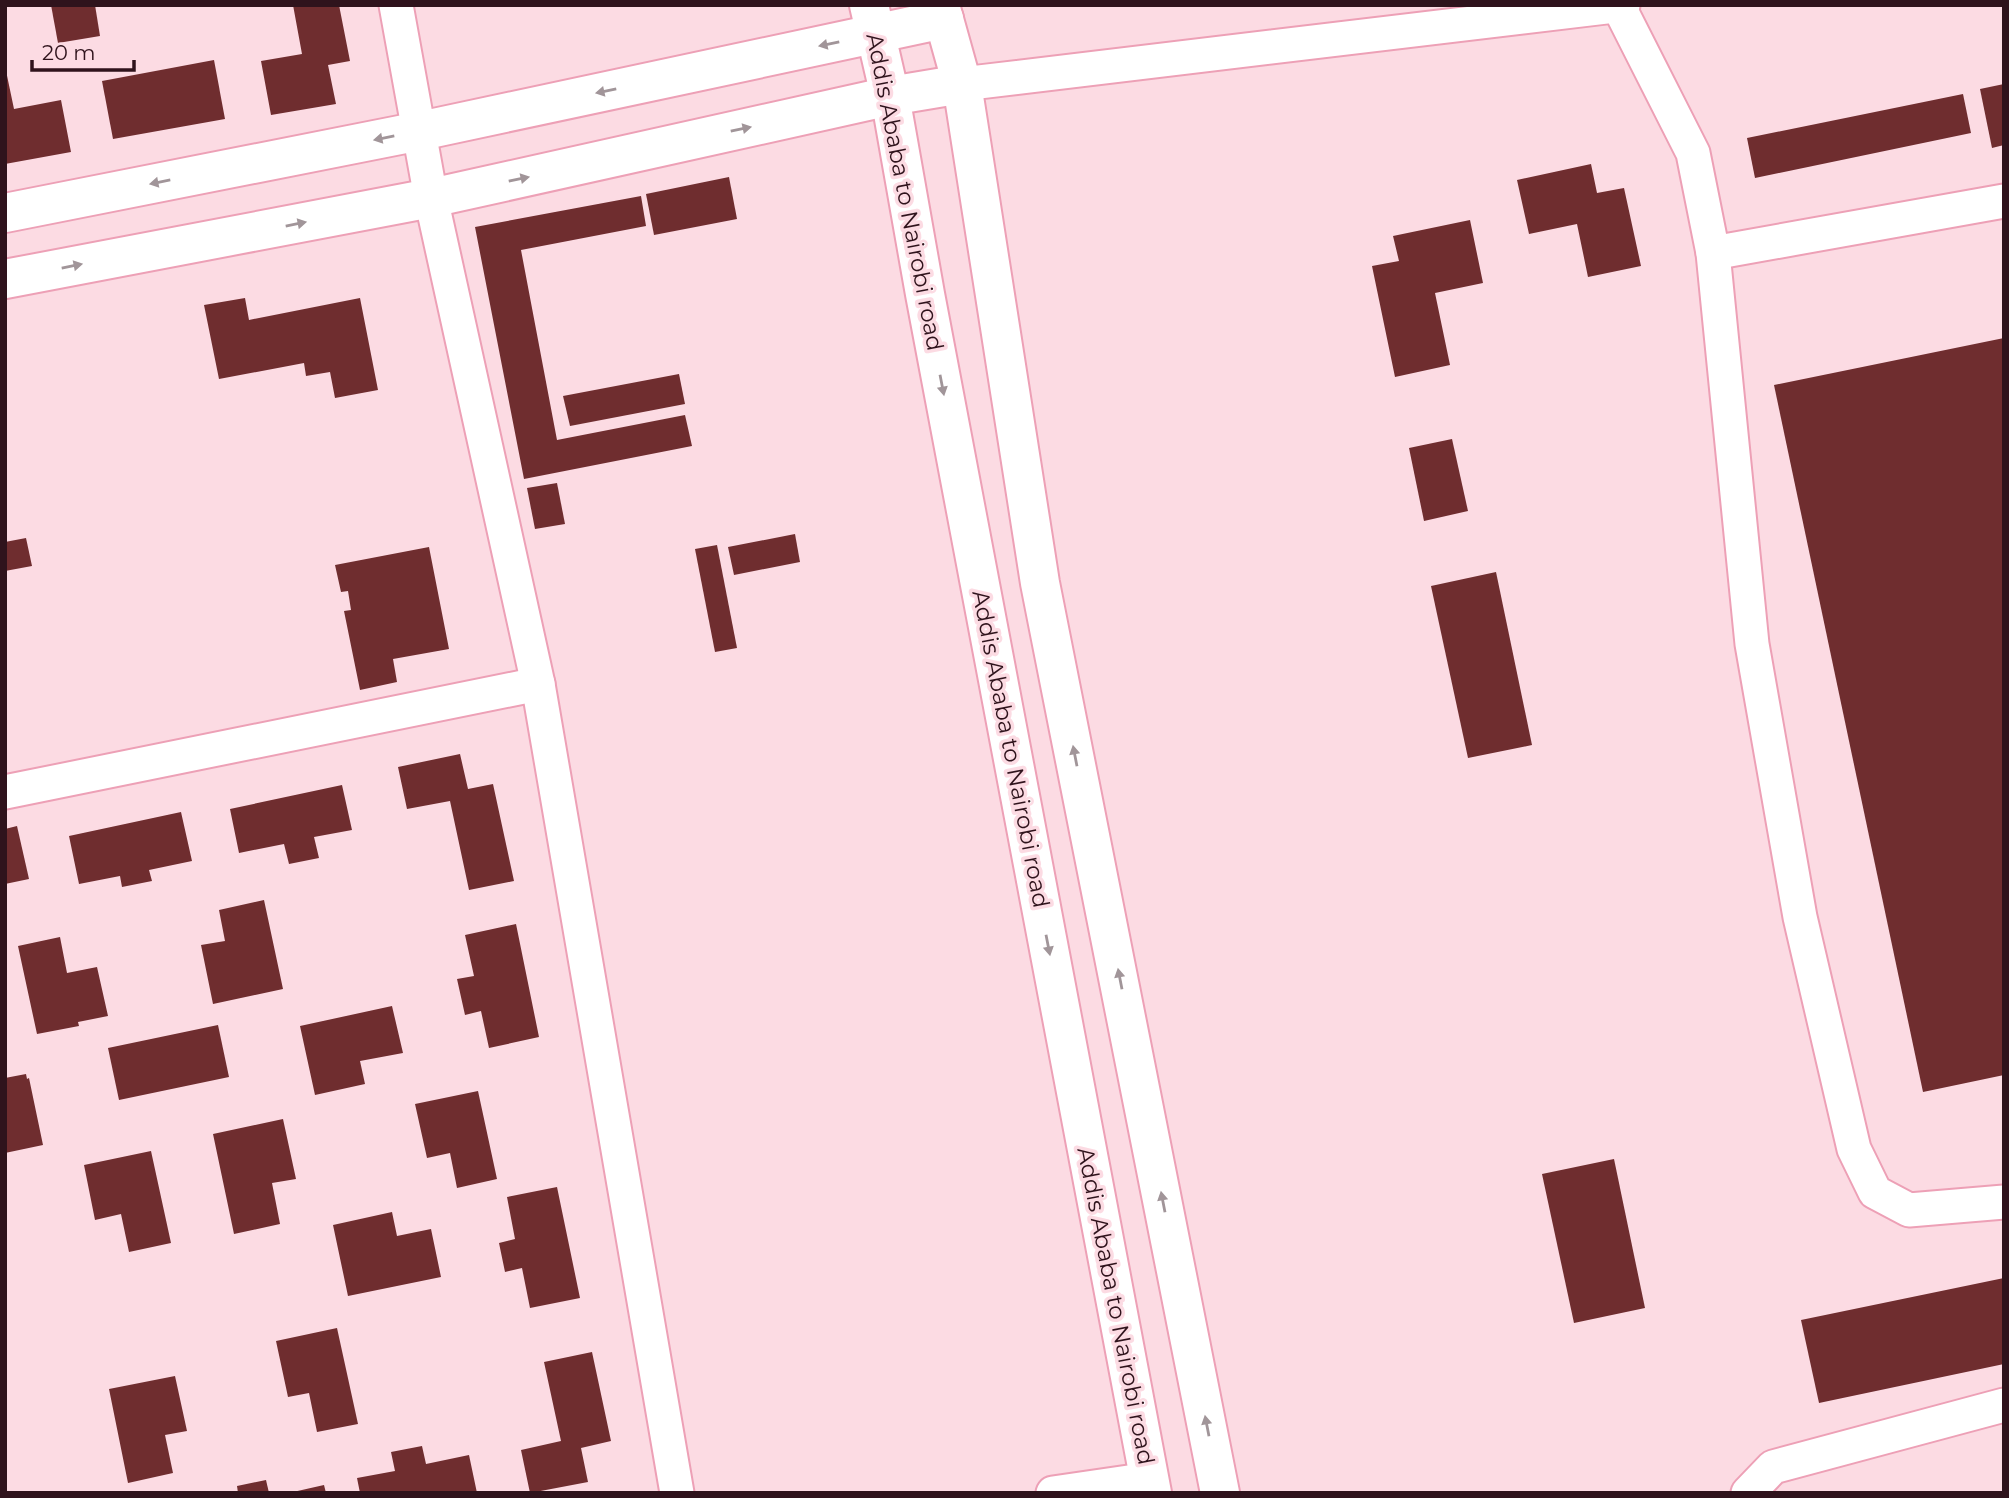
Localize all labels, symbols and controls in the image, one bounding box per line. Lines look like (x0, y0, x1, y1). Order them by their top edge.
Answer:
scale bar (32, 28, 133, 72)
street label: Addis Ababa to Nairobi road (860, 31, 950, 353)
one-way arrow (818, 38, 840, 49)
text: 20 m (42, 40, 96, 65)
one-way arrow (595, 86, 617, 97)
one-way arrow (730, 124, 752, 135)
one-way arrow (373, 133, 395, 144)
one-way arrow (508, 173, 530, 184)
one-way arrow (149, 177, 171, 188)
one-way arrow (285, 218, 307, 229)
one-way arrow (61, 260, 83, 271)
one-way arrow (937, 374, 948, 396)
street label: Addis Ababa to Nairobi road (966, 588, 1056, 910)
one-way arrow (1069, 745, 1080, 767)
one-way arrow (1043, 934, 1054, 956)
one-way arrow (1114, 968, 1125, 990)
street label: Addis Ababa to Nairobi road (1071, 1145, 1161, 1467)
one-way arrow (1158, 1191, 1169, 1213)
one-way arrow (1201, 1415, 1212, 1437)

